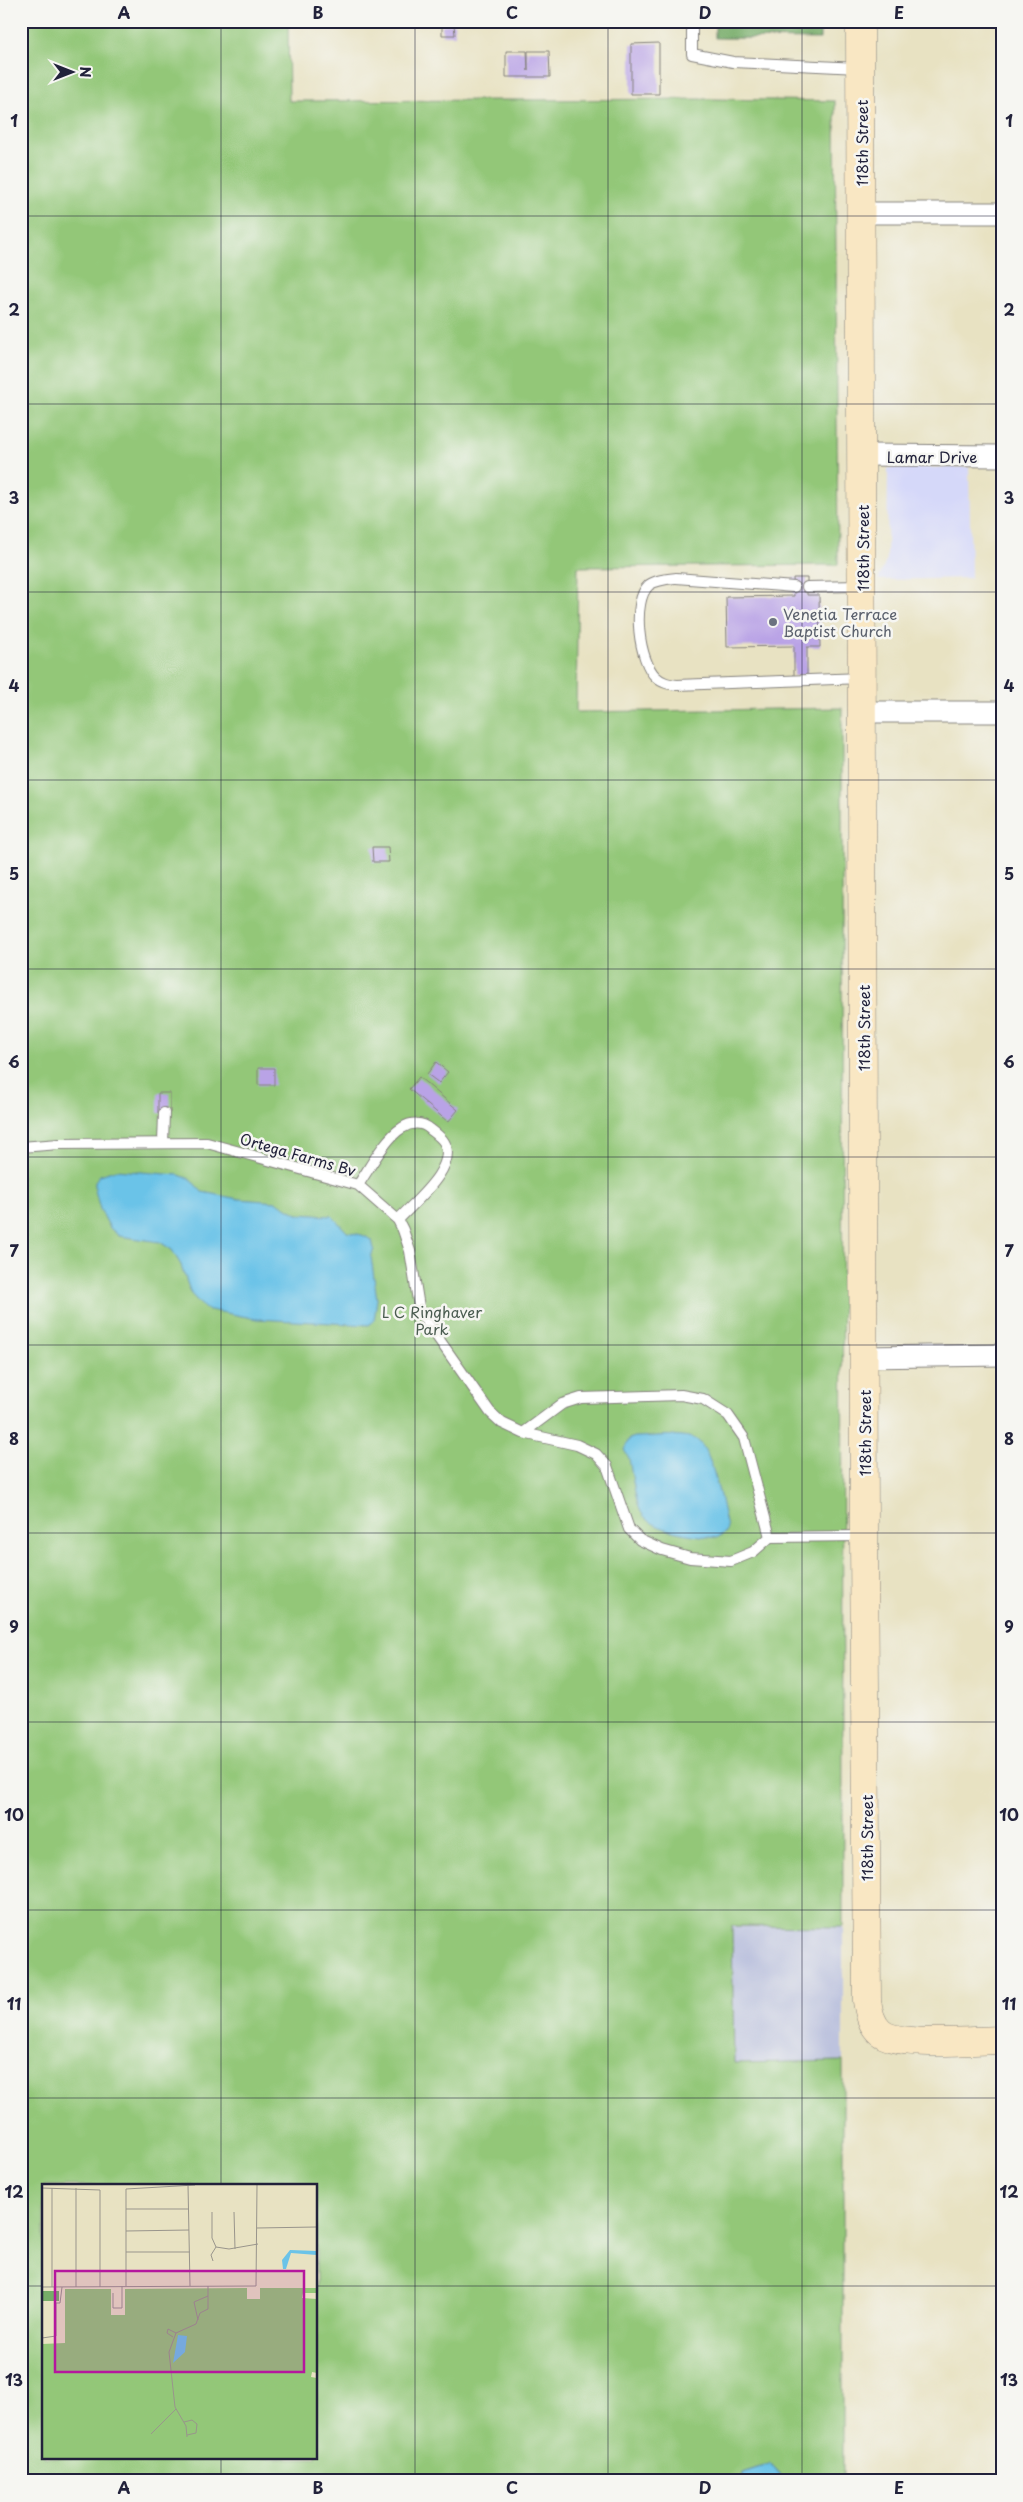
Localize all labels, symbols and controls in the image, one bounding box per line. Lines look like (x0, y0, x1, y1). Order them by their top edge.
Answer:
text: A (118, 0, 131, 24)
text: B (313, 0, 324, 24)
text: C (506, 0, 518, 24)
text: D (699, 0, 711, 24)
text: E (894, 0, 904, 24)
north arrow (48, 48, 98, 98)
text: N (75, 66, 96, 78)
street label: 118th Street (850, 100, 873, 186)
text: 1 (10, 108, 18, 132)
text: 1 (1005, 108, 1013, 132)
text: 2 (8, 297, 20, 321)
text: 2 (1003, 297, 1015, 321)
street label: Lamar Drive (887, 445, 977, 468)
text: 3 (9, 485, 19, 509)
text: 3 (1004, 485, 1014, 509)
street label: 118th Street (851, 505, 874, 591)
place label: Venetia Terrace Baptist Church (783, 602, 897, 642)
marker: Venetia Terrace Baptist Church (767, 616, 779, 628)
text: 4 (9, 673, 20, 697)
text: 4 (1004, 673, 1015, 697)
text: 5 (9, 861, 19, 885)
text: 5 (1004, 861, 1014, 885)
street label: 118th Street (852, 985, 875, 1071)
text: 6 (8, 1049, 20, 1073)
text: 6 (1003, 1049, 1015, 1073)
street label: Ortega Farms Bv (237, 1126, 359, 1182)
text: 7 (9, 1238, 19, 1262)
text: 7 (1004, 1238, 1014, 1262)
park label: L C Ringhaver Park (382, 1300, 482, 1340)
street label: 118th Street (853, 1390, 876, 1476)
text: 8 (9, 1426, 19, 1450)
text: 8 (1004, 1426, 1014, 1450)
text: 9 (9, 1614, 19, 1638)
text: 9 (1004, 1614, 1014, 1638)
street label: 118th Street (855, 1795, 878, 1881)
text: 10 (4, 1802, 24, 1826)
text: 10 (999, 1802, 1019, 1826)
text: 11 (7, 1991, 21, 2015)
text: 11 (1002, 1991, 1016, 2015)
text: 12 (5, 2179, 23, 2203)
text: 12 (1000, 2179, 1018, 2203)
inset map (42, 2184, 318, 2460)
text: 13 (5, 2367, 23, 2391)
text: 13 (1000, 2367, 1018, 2391)
text: A (118, 2475, 131, 2499)
text: B (313, 2475, 324, 2499)
text: C (506, 2475, 518, 2499)
text: D (699, 2475, 711, 2499)
text: E (894, 2475, 904, 2499)

